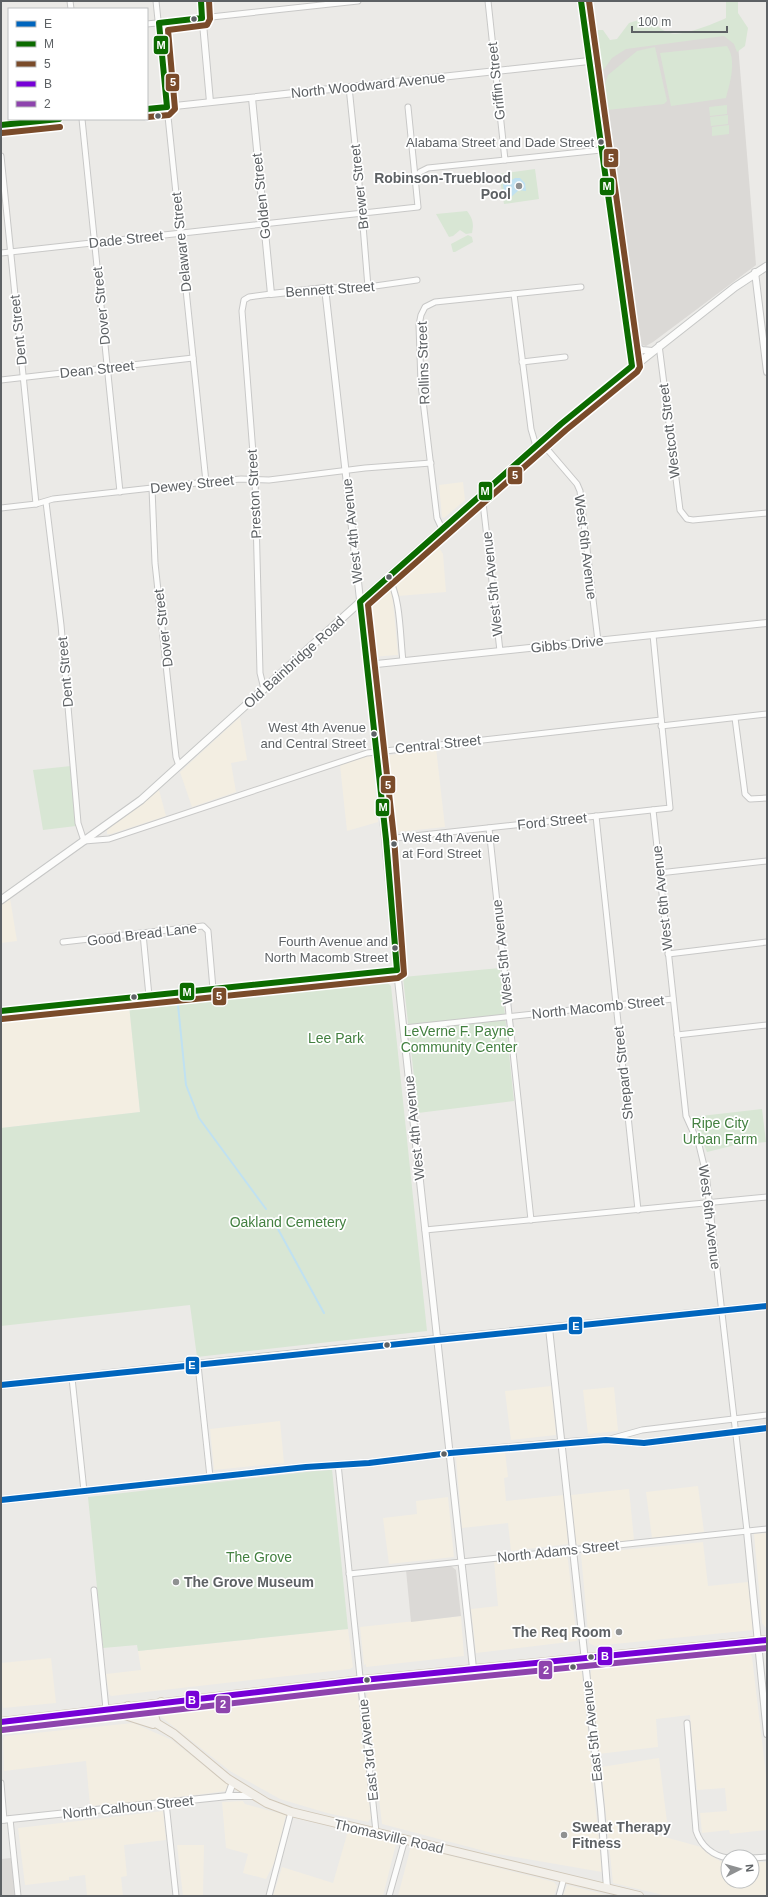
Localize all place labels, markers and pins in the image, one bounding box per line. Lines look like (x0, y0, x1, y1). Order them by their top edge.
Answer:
unlabelled marker (189, 14, 199, 24)
unlabelled marker (153, 111, 163, 121)
place label: Alabama Street and Dade Street (406, 135, 594, 150)
marker: Alabama Street and Dade Street (596, 137, 606, 147)
place label: Robinson-Trueblood Pool (374, 170, 511, 202)
marker: Robinson-Trueblood Pool (514, 181, 524, 191)
unlabelled marker (384, 572, 394, 582)
place label: West 4th Avenue and Central Street (260, 720, 366, 751)
marker: West 4th Avenue and Central Street (369, 729, 379, 739)
place label: West 4th Avenue at Ford Street (402, 830, 500, 861)
marker: West 4th Avenue at Ford Street (389, 839, 399, 849)
place label: Fourth Avenue and North Macomb Street (264, 934, 388, 965)
marker: Fourth Avenue and North Macomb Street (390, 943, 400, 953)
unlabelled marker (129, 992, 139, 1002)
unlabelled marker (382, 1340, 392, 1350)
unlabelled marker (439, 1449, 449, 1459)
place label: The Grove Museum (184, 1574, 314, 1590)
marker: The Grove Museum (171, 1577, 181, 1587)
place label: The Req Room (512, 1624, 611, 1640)
marker: The Req Room (614, 1627, 624, 1637)
unlabelled marker (586, 1652, 596, 1662)
unlabelled marker (568, 1662, 578, 1672)
unlabelled marker (362, 1675, 372, 1685)
place label: Sweat Therapy Fitness (572, 1819, 671, 1851)
marker: Sweat Therapy Fitness (559, 1830, 569, 1840)

